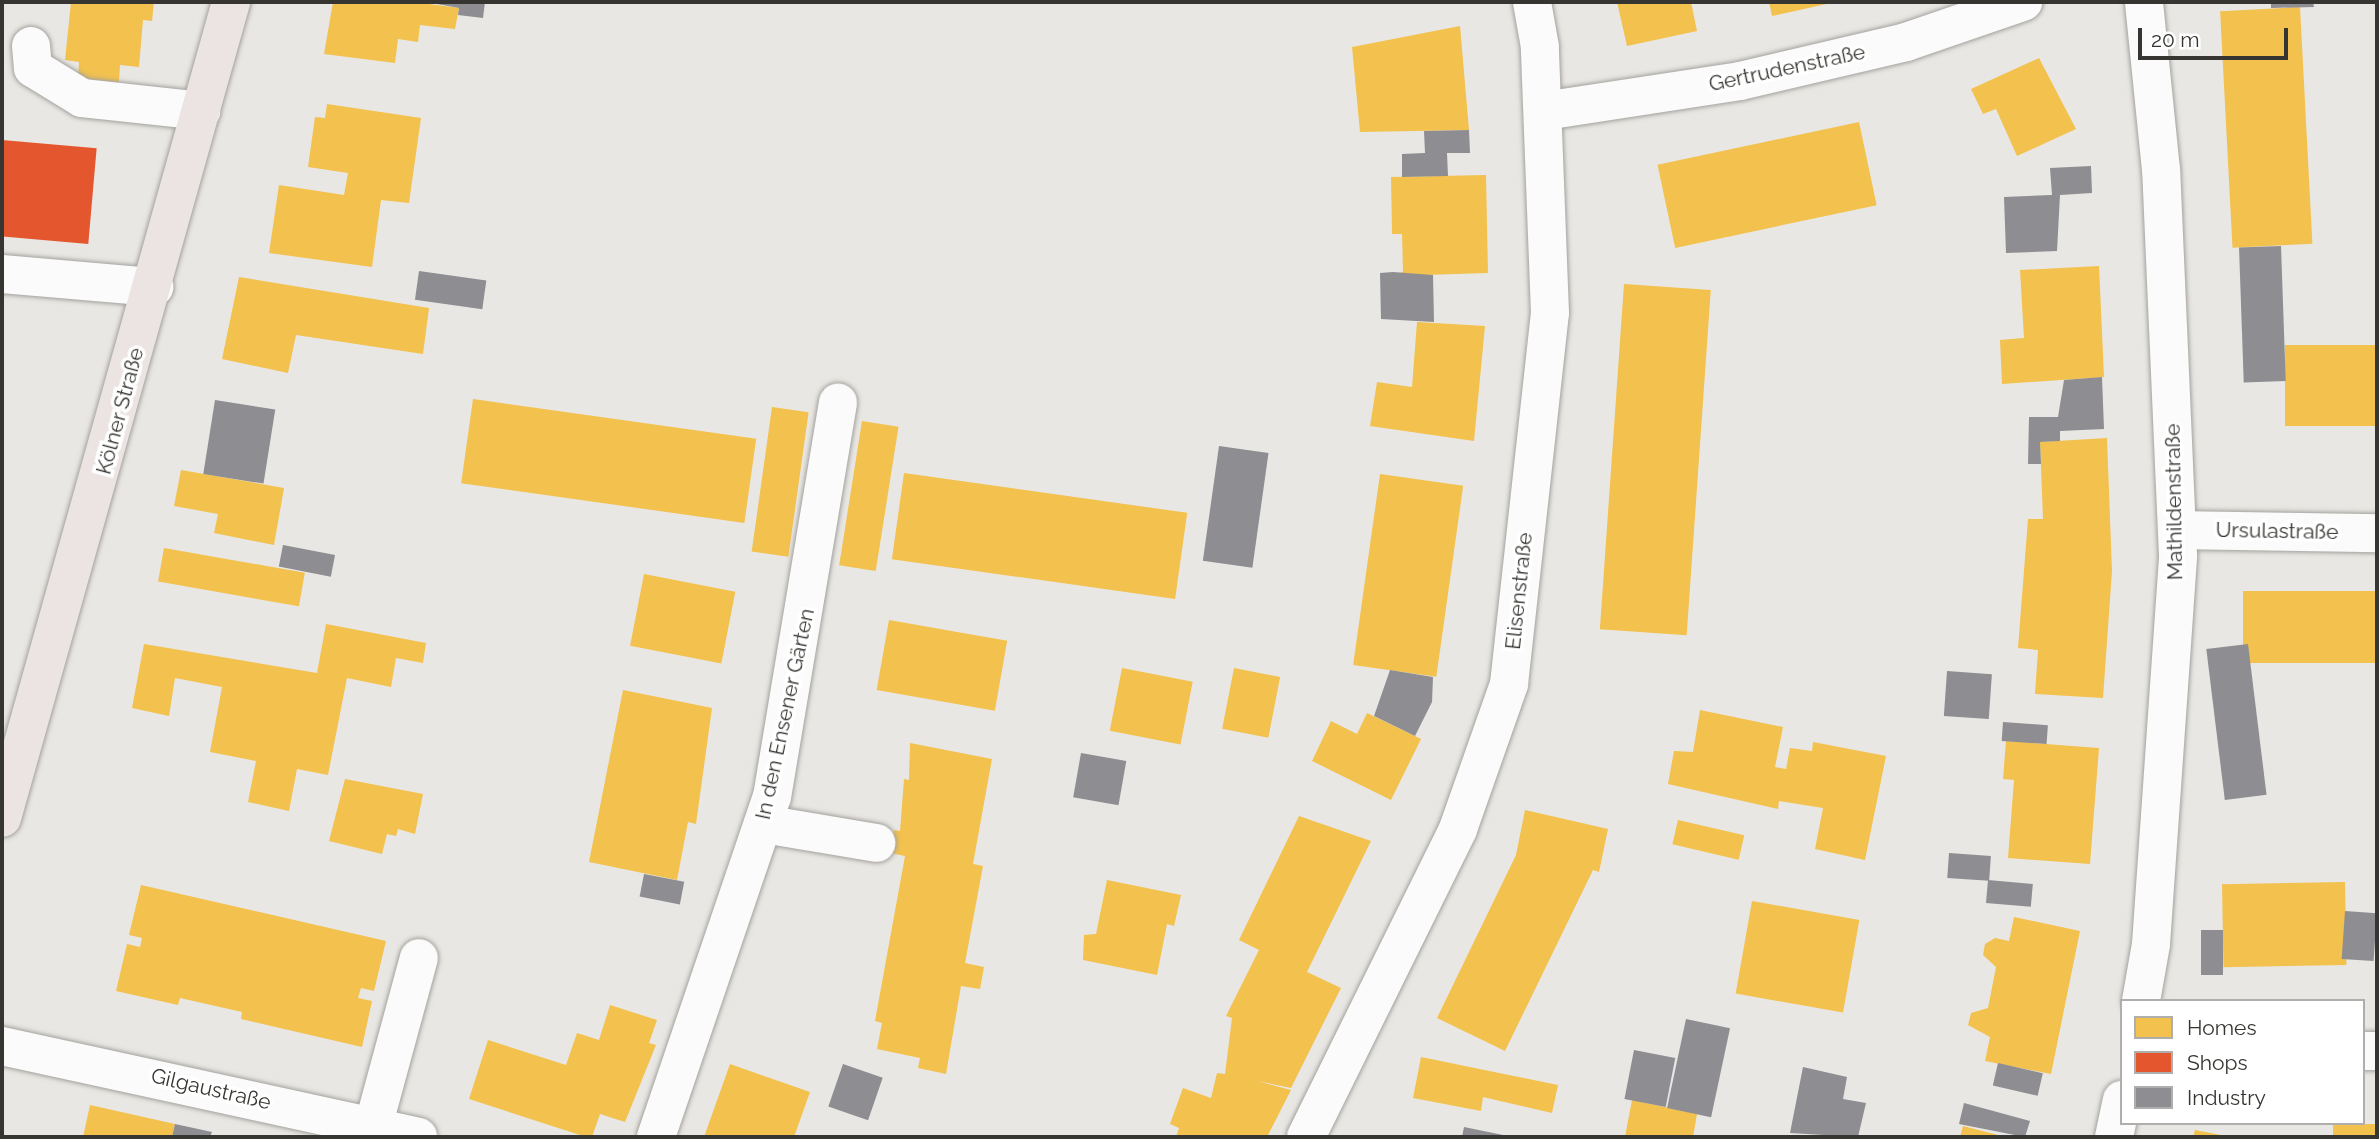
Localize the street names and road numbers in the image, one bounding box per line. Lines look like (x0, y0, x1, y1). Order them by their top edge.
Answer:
street label: Gertrudenstraße (1707, 39, 1867, 97)
street label: Kölner Straße (91, 345, 149, 477)
street label: Mathildenstraße (2160, 423, 2188, 581)
street label: Ursulastraße (2215, 517, 2339, 545)
street label: Elisenstraße (1500, 531, 1538, 651)
street label: In den Ensener Gärten (750, 606, 820, 822)
street label: Gilgaustraße (149, 1063, 273, 1115)

